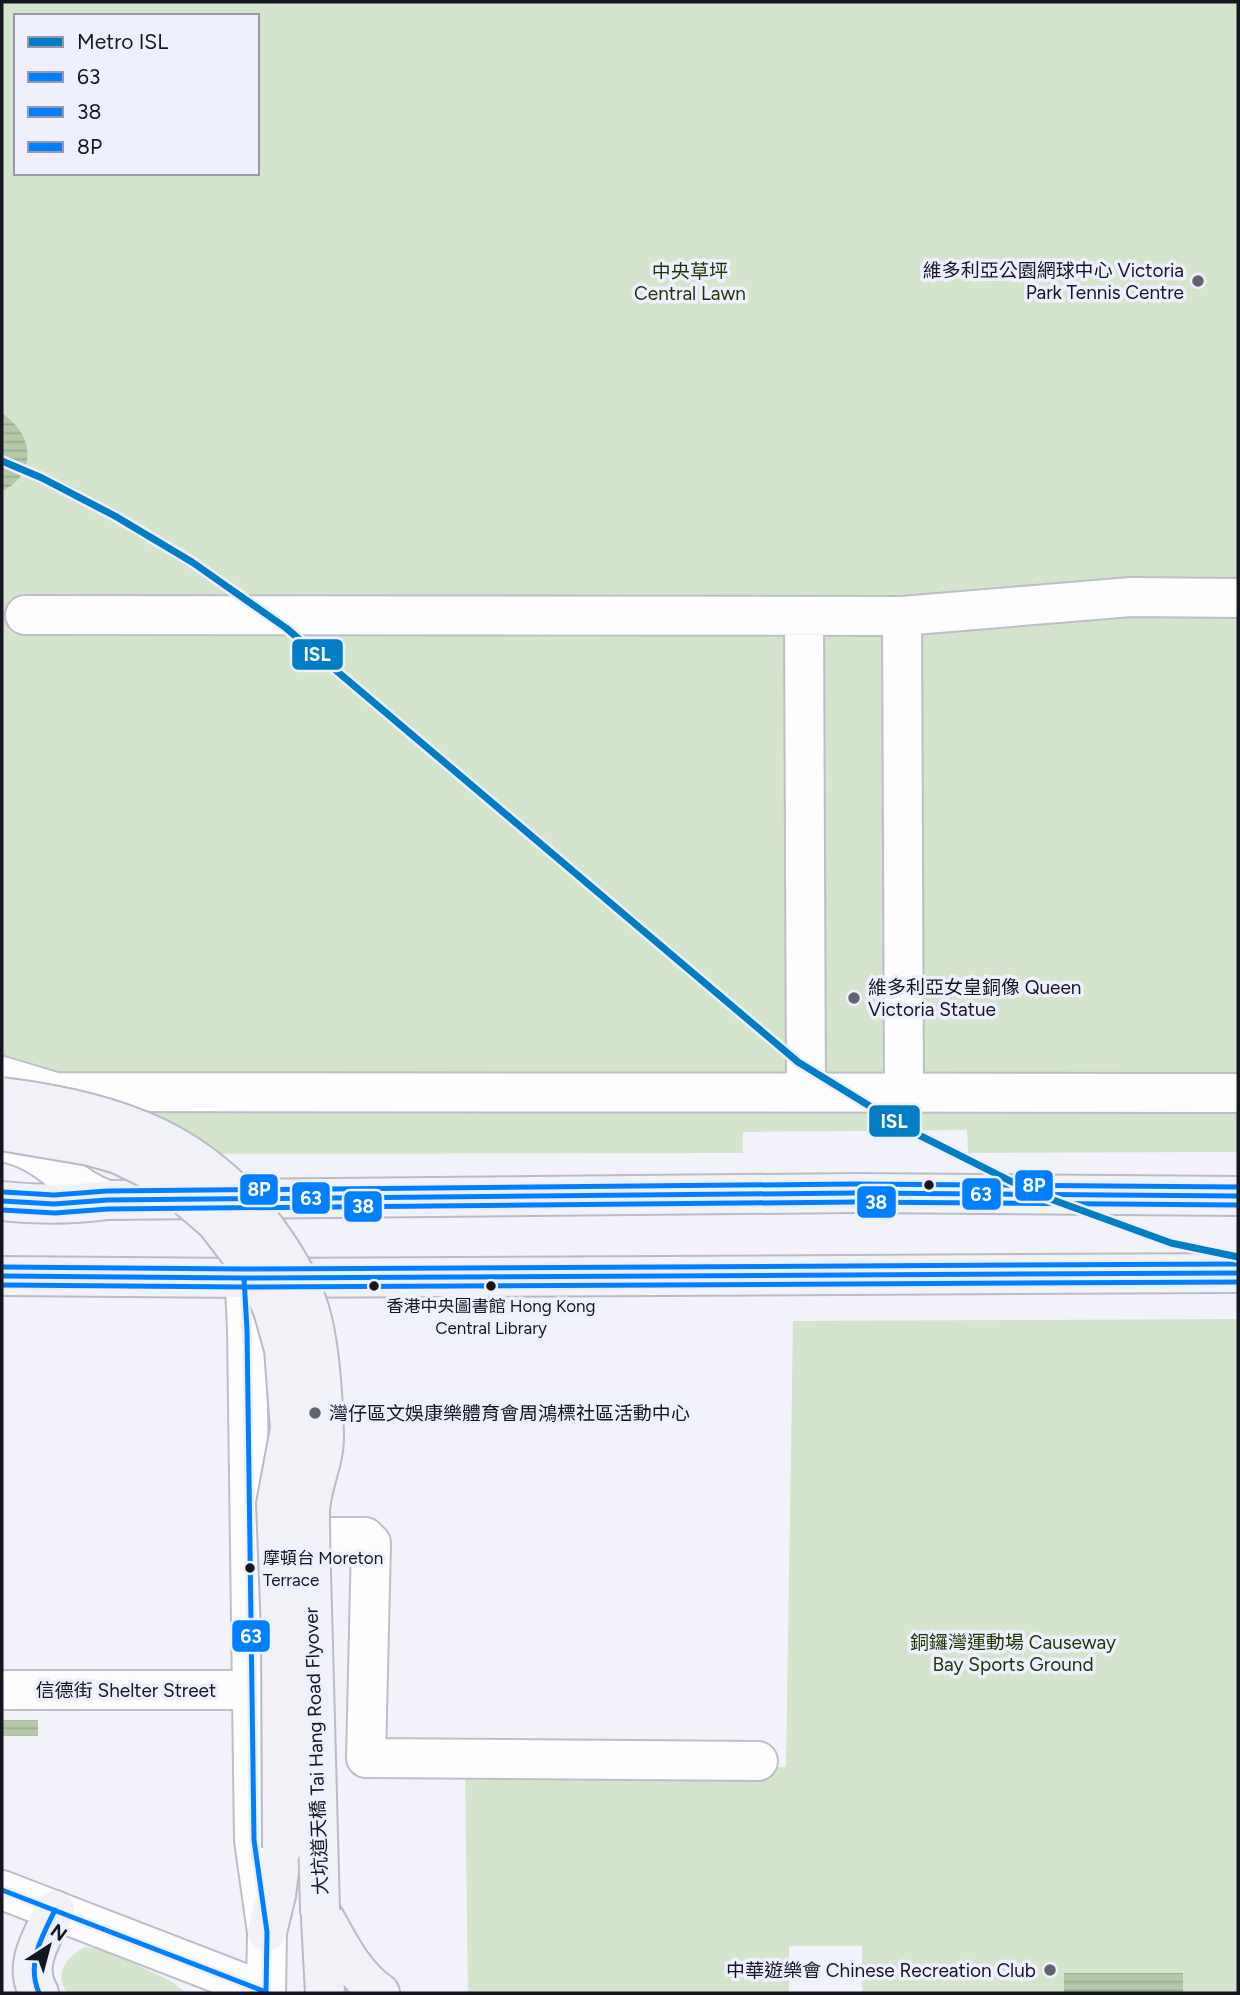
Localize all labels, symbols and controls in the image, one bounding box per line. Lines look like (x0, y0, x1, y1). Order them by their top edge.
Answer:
legend (14, 14, 259, 175)
text: Metro ISL (77, 29, 168, 54)
text: 63 (77, 64, 100, 89)
text: 38 (77, 99, 101, 124)
text: 8P (77, 134, 102, 159)
place label: 維多利亞公園網球中心 Victoria Park Tennis Centre (923, 259, 1184, 304)
park label: 中央草坪 Central Lawn (634, 260, 746, 305)
marker: 維多利亞公園網球中心 Victoria Park Tennis Centre (1190, 273, 1206, 289)
line badge: ISL (291, 638, 344, 671)
text: ISL (303, 643, 331, 666)
place label: 維多利亞女皇銅像 Queen Victoria Statue (868, 976, 1081, 1021)
marker: 維多利亞女皇銅像 Queen Victoria Statue (846, 990, 862, 1006)
line badge: ISL (868, 1104, 921, 1138)
text: ISL (880, 1110, 908, 1133)
line badge: 8P (1014, 1169, 1054, 1202)
line badge: 8P (239, 1173, 279, 1206)
text: 8P (1022, 1174, 1046, 1197)
line badge: 63 (961, 1177, 1002, 1211)
text: 8P (247, 1178, 271, 1201)
unlabelled marker (922, 1178, 936, 1192)
line badge: 63 (291, 1181, 331, 1215)
text: 63 (970, 1183, 992, 1206)
line badge: 38 (856, 1185, 897, 1219)
text: 63 (300, 1187, 322, 1210)
line badge: 38 (343, 1190, 383, 1223)
text: 38 (865, 1191, 887, 1214)
text: 38 (352, 1195, 374, 1218)
unlabelled marker (367, 1279, 381, 1293)
marker: 香港中央圖書館 Hong Kong Central Library (484, 1279, 498, 1293)
place label: 香港中央圖書館 Hong Kong Central Library (386, 1296, 596, 1338)
place label: 灣仔區文娛康樂體育會周鴻標社區活動中心 (329, 1402, 690, 1425)
marker: 灣仔區文娛康樂體育會周鴻標社區活動中心 (307, 1405, 323, 1421)
place label: 摩頓台 Moreton Terrace (263, 1548, 383, 1590)
marker: 摩頓台 Moreton Terrace (243, 1561, 257, 1575)
street label: 大坑道天橋 Tai Hang Road Flyover (299, 1606, 333, 1895)
line badge: 63 (231, 1619, 271, 1653)
text: 63 (240, 1625, 262, 1648)
park label: 銅鑼灣運動場 Causeway Bay Sports Ground (910, 1631, 1116, 1676)
street label: 信德街 Shelter Street (36, 1679, 216, 1702)
north arrow (14, 1911, 84, 1981)
text: N (46, 1919, 71, 1946)
place label: 中華遊樂會 Chinese Recreation Club (726, 1959, 1036, 1982)
marker: 中華遊樂會 Chinese Recreation Club (1042, 1962, 1058, 1978)

